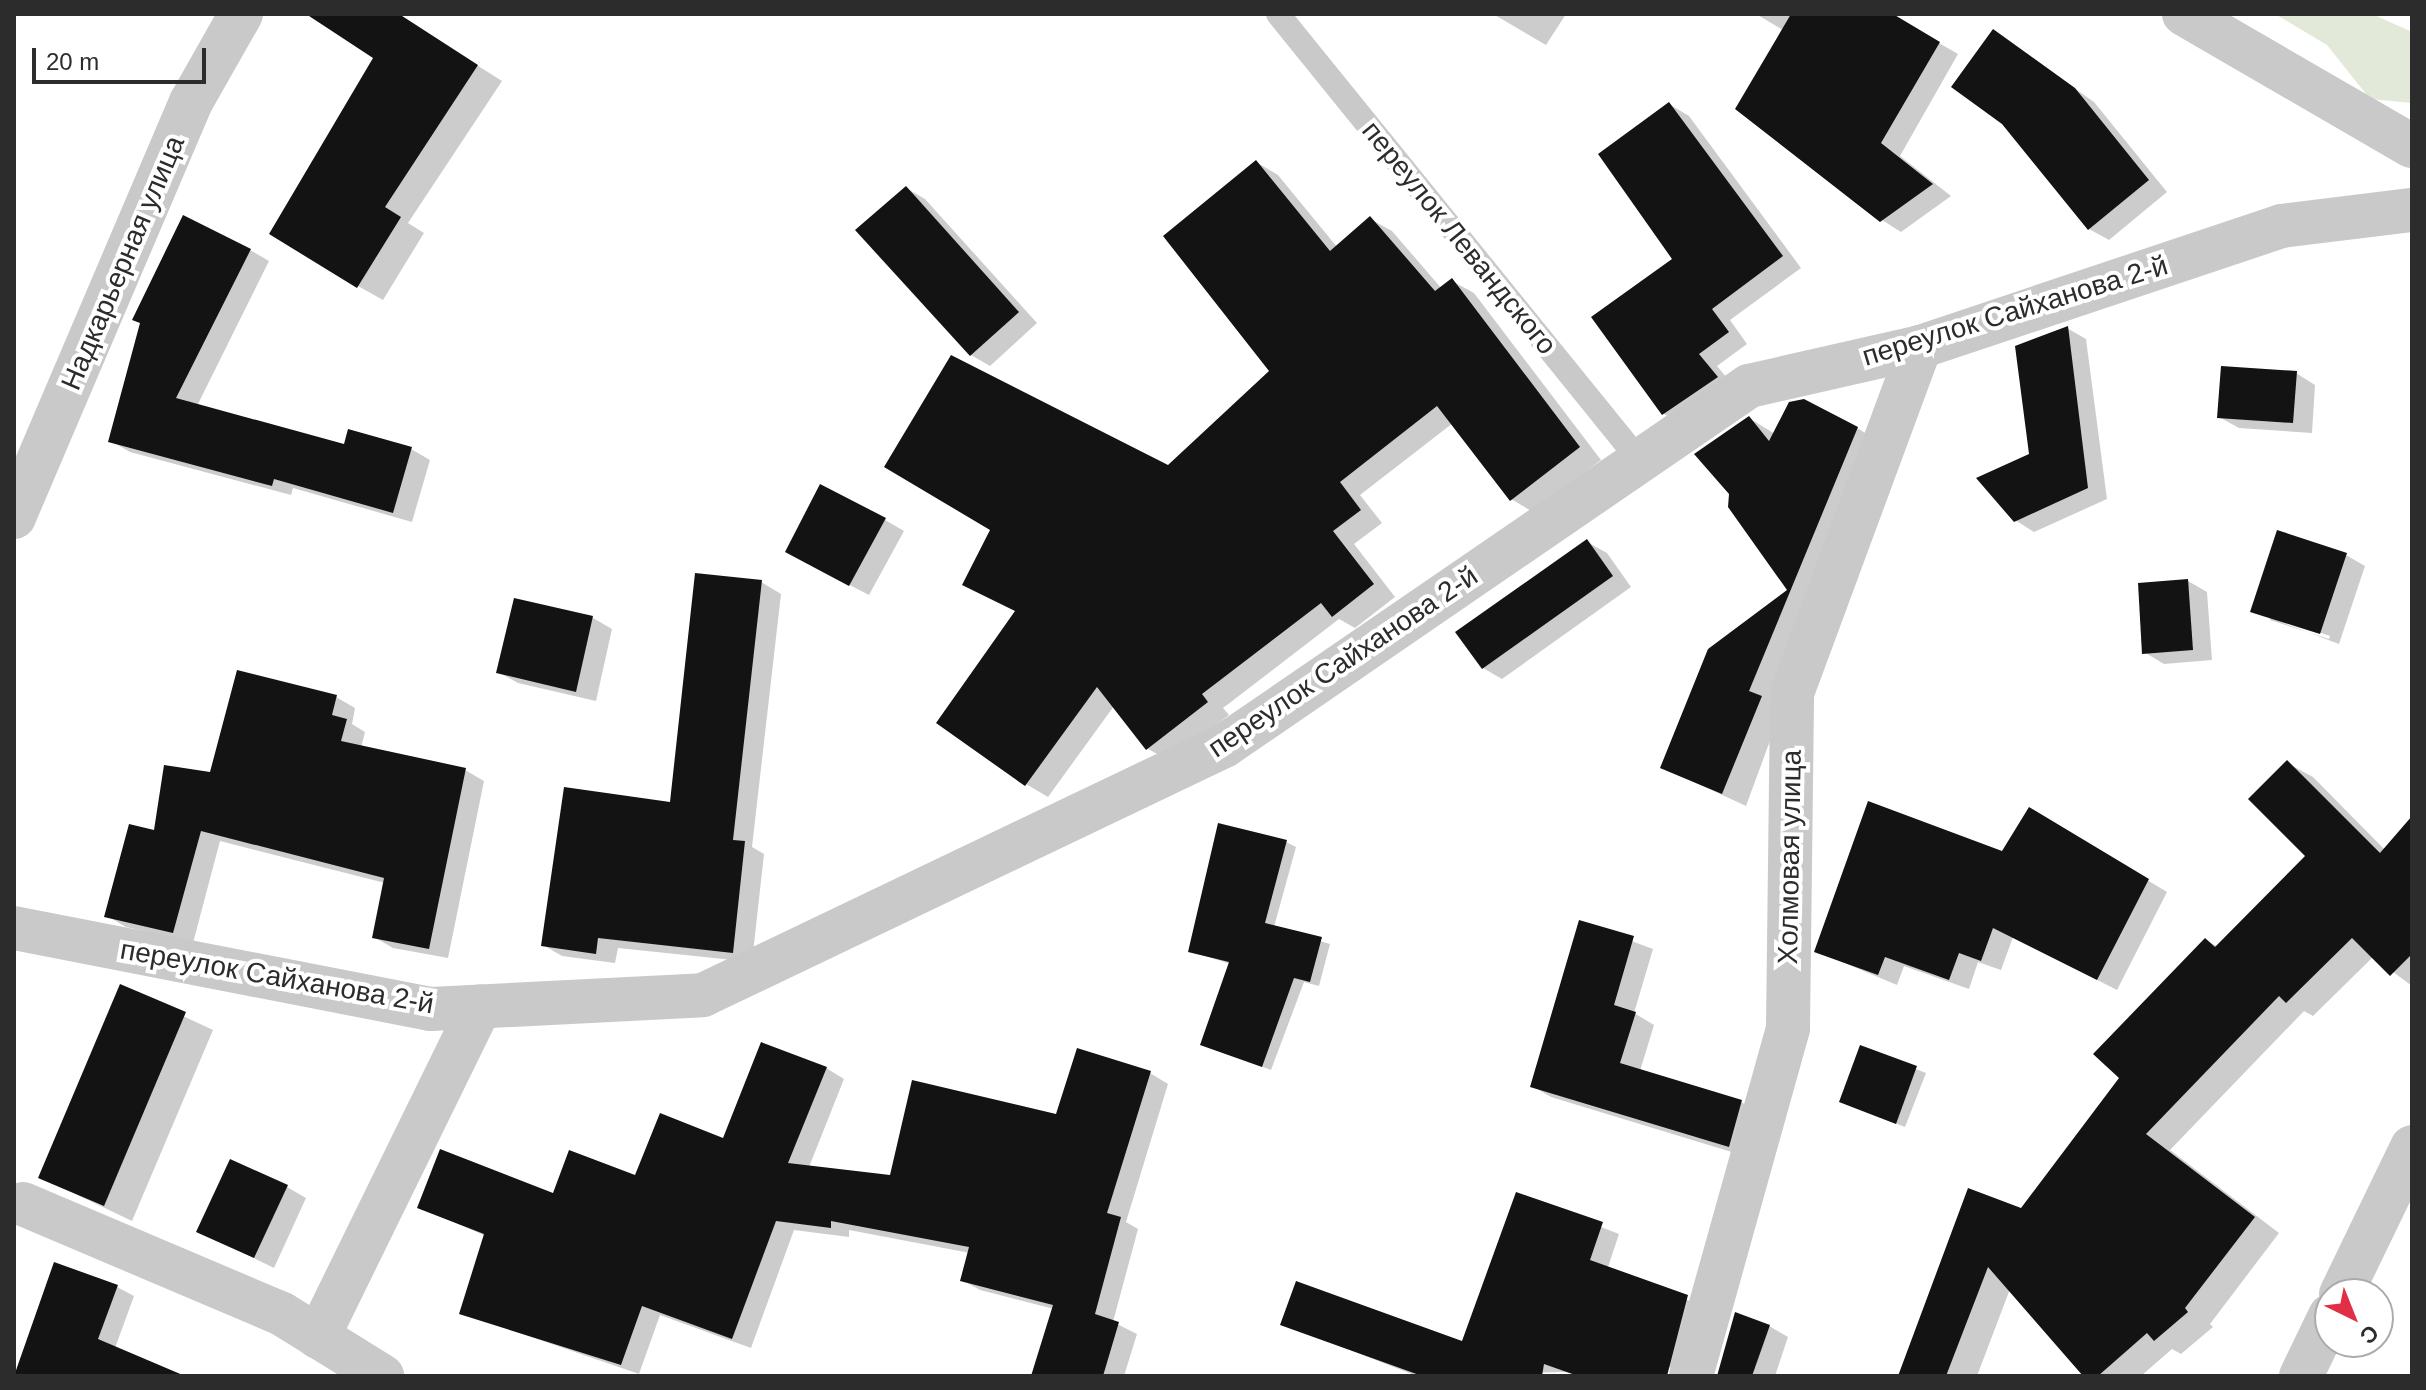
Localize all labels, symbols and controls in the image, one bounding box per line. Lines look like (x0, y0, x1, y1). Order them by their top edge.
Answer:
scale bar (36, 32, 210, 82)
text: 20 m (46, 48, 99, 75)
street label: переулок Левандского (1355, 115, 1563, 361)
street label: Надкарьерная улица (54, 131, 192, 395)
street label: переулок Сайханова 2-й (1858, 248, 2172, 374)
street label: переулок Сайханова 2-й (1202, 559, 1484, 765)
street label: Холмовая улица (1771, 749, 1809, 965)
street label: переулок Сайханова 2-й (118, 933, 436, 1021)
north arrow (2314, 1278, 2394, 1358)
text: С (2355, 1320, 2384, 1349)

